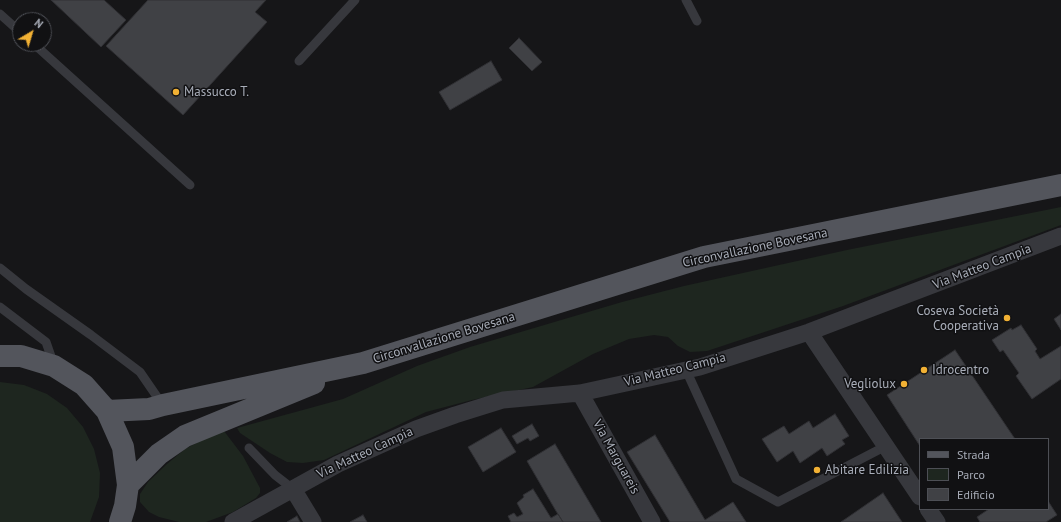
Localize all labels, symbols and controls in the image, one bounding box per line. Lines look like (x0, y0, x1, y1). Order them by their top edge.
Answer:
north arrow (12, 12, 52, 52)
text: N (32, 16, 46, 31)
place label: Massucco T. (184, 84, 249, 100)
marker: Massucco T. (171, 87, 181, 97)
street label: Circonvallazione Bovesana (681, 225, 829, 271)
street label: Via Matteo Campia (931, 241, 1033, 293)
place label: Coseva Società Cooperativa (916, 303, 999, 334)
street label: Circonvallazione Bovesana (371, 309, 517, 367)
marker: Coseva Società Cooperativa (1002, 313, 1012, 323)
street label: Via Matteo Campia (623, 350, 727, 390)
place label: Idrocentro (932, 362, 989, 378)
marker: Idrocentro (919, 365, 929, 375)
place label: Vegliolux (844, 376, 896, 392)
marker: Vegliolux (899, 379, 909, 389)
street label: Via Marguareis (589, 417, 643, 497)
street label: Via Matteo Campia (314, 424, 416, 482)
legend (919, 438, 1049, 510)
text: Strada (957, 447, 990, 462)
place label: Abitare Edilizia (825, 462, 909, 478)
marker: Abitare Edilizia (812, 465, 822, 475)
text: Parco (957, 467, 985, 482)
text: Edificio (957, 487, 995, 502)

